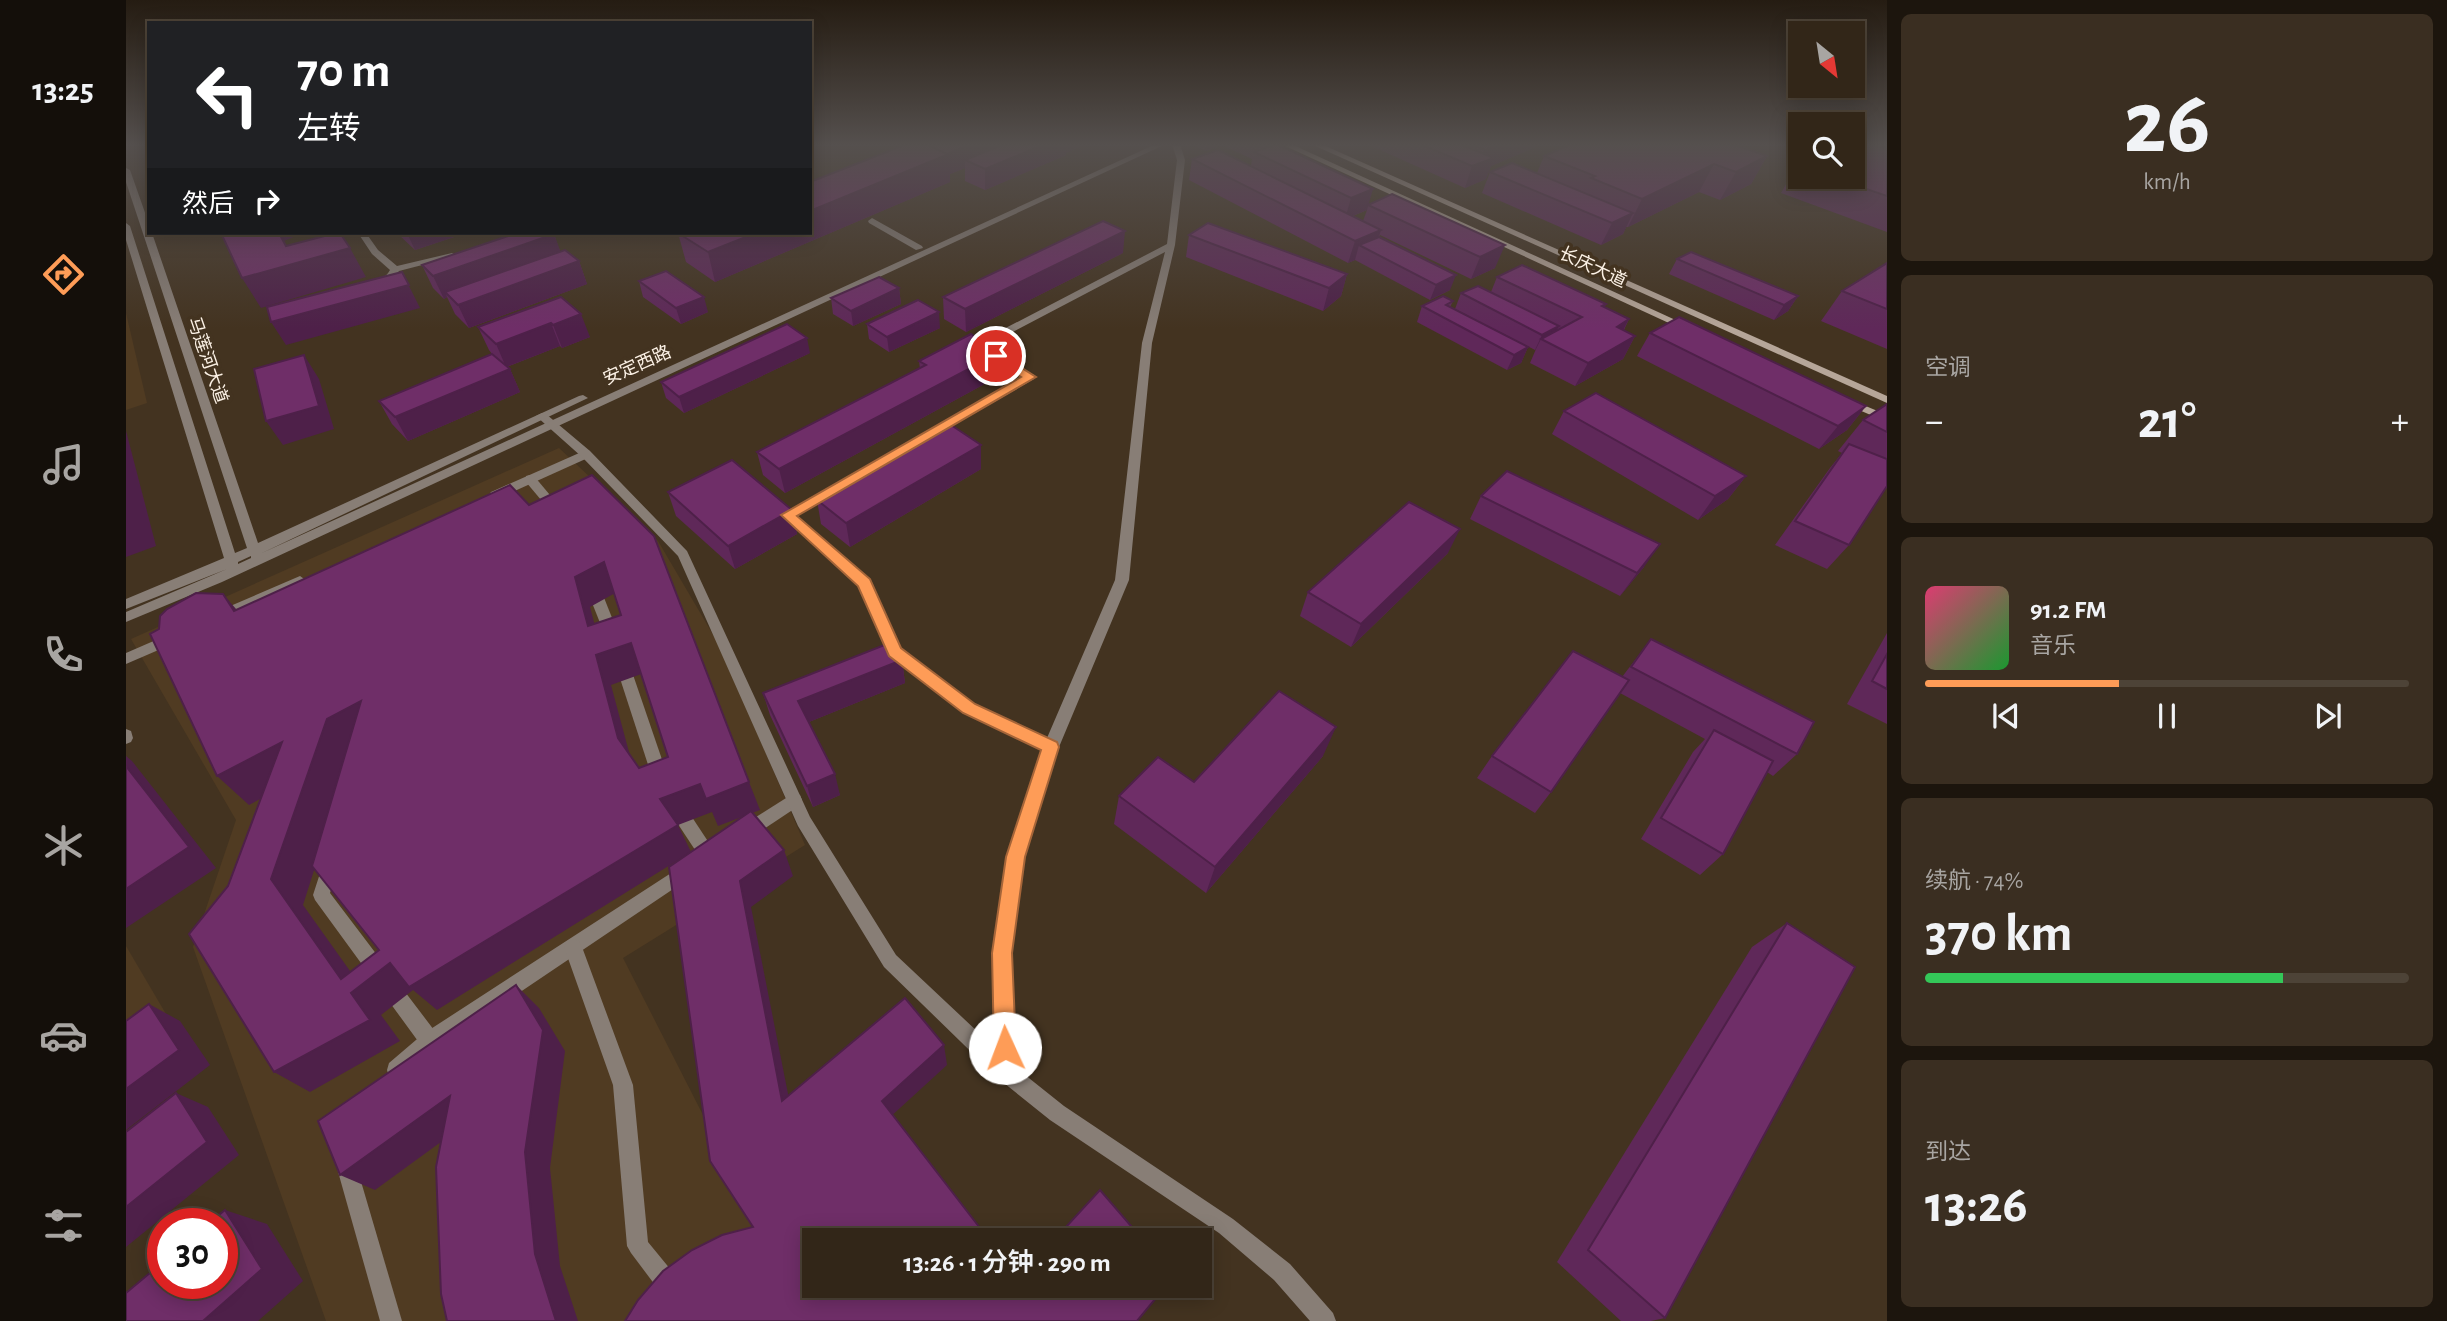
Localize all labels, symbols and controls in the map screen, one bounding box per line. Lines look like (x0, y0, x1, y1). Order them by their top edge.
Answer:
north arrow (1788, 21, 1866, 98)
map controls (1788, 21, 1865, 189)
text: 70 m (297, 47, 391, 96)
icon: left (182, 49, 273, 140)
text: 13:25 (32, 74, 94, 106)
text: 26 (2124, 78, 2210, 169)
button: search (1788, 112, 1865, 189)
text: 左转 (297, 113, 361, 145)
text: km/h (2143, 171, 2191, 194)
icon: right (248, 182, 286, 220)
text: 然后 (182, 191, 234, 217)
street label: 长庆大道 (1556, 243, 1630, 291)
icon: directions (39, 250, 88, 299)
street label: 马莲河大道 (184, 314, 232, 406)
pin (966, 326, 1026, 386)
icon: arrive (977, 337, 1015, 375)
street label: 安定西路 (600, 341, 674, 389)
text: 空调 (1925, 357, 1971, 380)
text: 21° (2138, 395, 2196, 447)
text: − (1925, 403, 1943, 441)
text: + (2391, 403, 2409, 441)
icon: music (39, 440, 88, 489)
text: 91.2 FM (2030, 597, 2106, 623)
icon: phone (39, 630, 88, 679)
text: 音乐 (2030, 635, 2076, 658)
icon: previous (1987, 697, 2025, 735)
icon: pause (2148, 697, 2186, 735)
icon: next (2309, 697, 2347, 735)
icon: climate (39, 821, 88, 870)
text: 续航 · 74% (1925, 870, 2023, 893)
text: 370 km (1925, 908, 2073, 960)
icon: car (39, 1011, 88, 1060)
position arrow (968, 1011, 1042, 1085)
text: 到达 (1925, 1141, 1971, 1164)
text: 13:26 (1925, 1179, 2028, 1231)
icon: filters (39, 1201, 88, 1250)
speed limit sign: 30 (147, 1208, 238, 1299)
text: 13:26 · 1 分钟 · 290 m (903, 1250, 1111, 1276)

